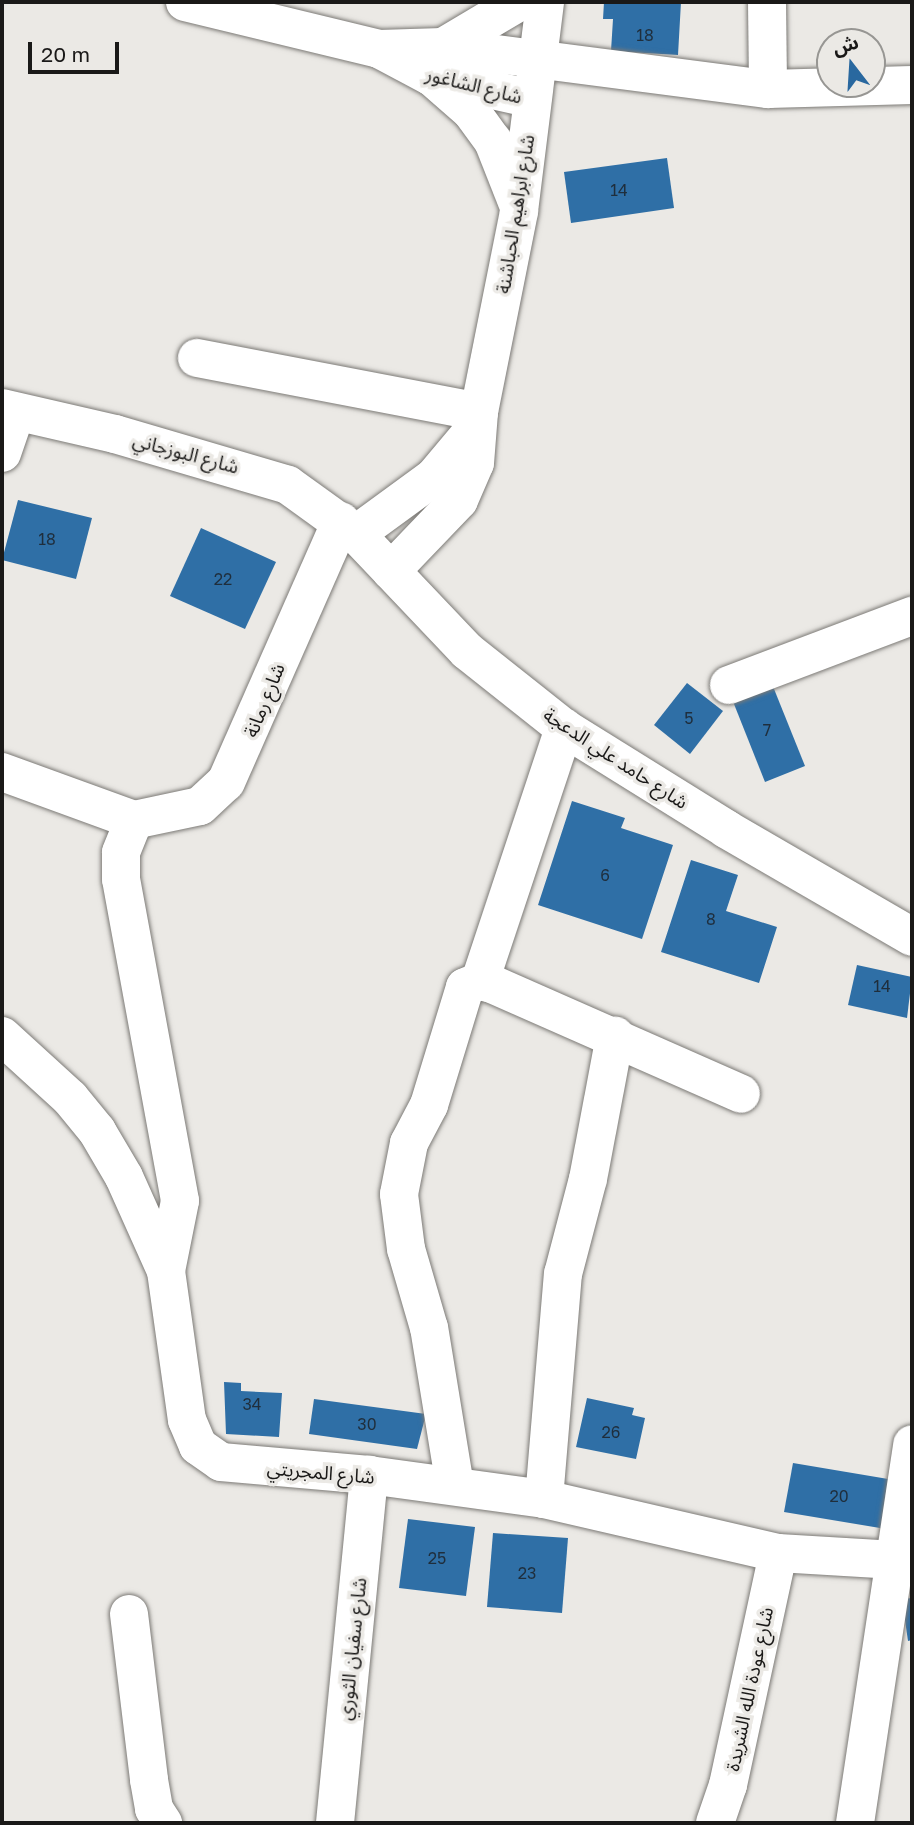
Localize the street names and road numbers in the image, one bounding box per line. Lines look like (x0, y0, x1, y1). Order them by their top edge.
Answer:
street label: شارع الشاغور (423, 62, 525, 108)
street label: شارع ابراهيم الحباشنة (491, 133, 539, 295)
street label: شارع البوزجاني (131, 428, 241, 478)
street label: شارع رمانة (239, 660, 289, 740)
street label: شارع حامد علي الدعجة (539, 703, 693, 813)
street label: شارع المجريتي (266, 1456, 376, 1488)
street label: شارع سفيان الثوري (333, 1577, 371, 1721)
street label: شارع عودة الله الشريدة (720, 1605, 778, 1773)

